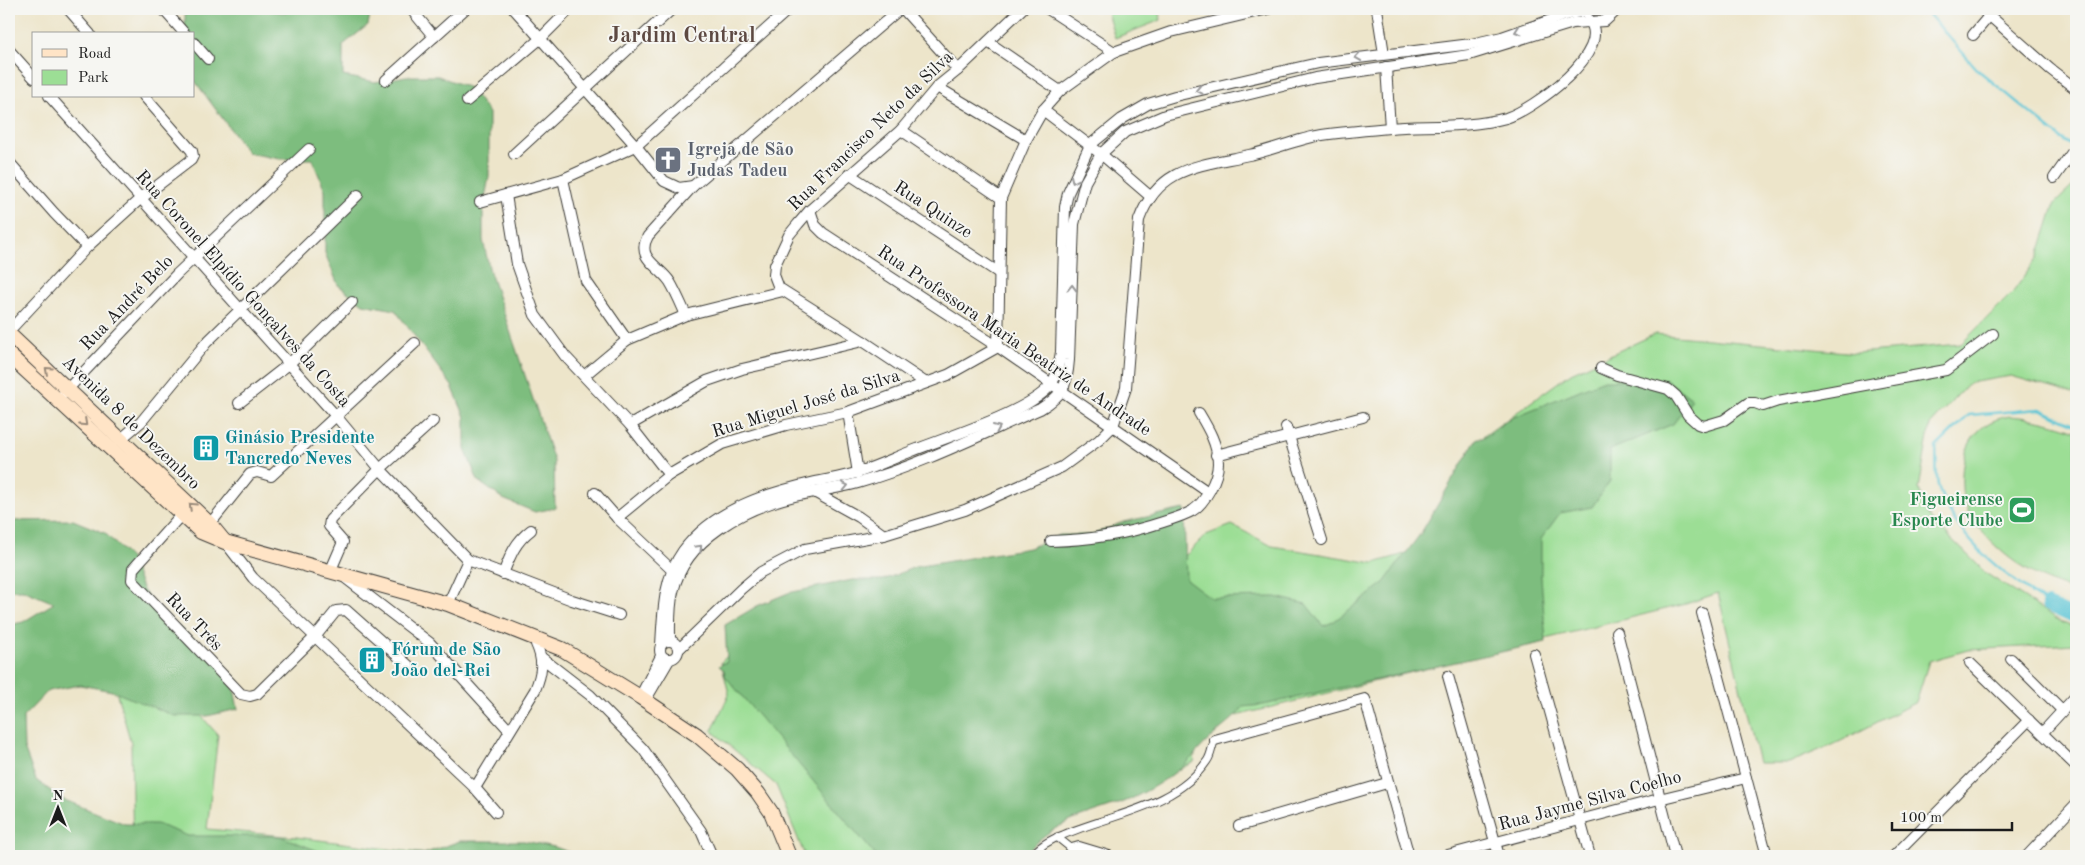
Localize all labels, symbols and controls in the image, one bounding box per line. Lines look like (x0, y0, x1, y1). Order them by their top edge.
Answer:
district label: Jardim Central (608, 25, 756, 47)
one-way arrow (1514, 26, 1523, 36)
legend (32, 32, 195, 98)
text: Road (78, 47, 112, 62)
street label: Rua Francisco Neto da Silva (785, 48, 957, 214)
one-way arrow (1354, 51, 1362, 62)
text: Park (78, 71, 109, 86)
one-way arrow (1194, 84, 1203, 95)
place label: Igreja de São Judas Tadeu (687, 141, 794, 180)
church icon: Igreja de São Judas Tadeu (653, 145, 683, 175)
street label: Rua Coronel Elpídio Gonçalves da Costa (132, 167, 354, 411)
one-way arrow (1070, 175, 1080, 184)
street label: Rua Quinze (891, 178, 975, 242)
street label: Rua Professora Maria Beatriz de Andrade (874, 242, 1154, 440)
street label: Rua André Belo (77, 252, 177, 354)
one-way arrow (1066, 284, 1077, 292)
street label: Avenida 8 de Dezembro (59, 353, 203, 493)
one-way arrow (45, 367, 54, 376)
street label: Rua Miguel José da Silva (710, 367, 902, 441)
one-way arrow (78, 417, 87, 426)
one-way arrow (992, 423, 1001, 434)
place label: Ginásio Presidente Tancredo Neves (225, 429, 375, 468)
building icon: Ginásio Presidente Tancredo Neves (191, 433, 221, 463)
one-way arrow (841, 481, 850, 492)
place label: Figueirense Esporte Clube (1891, 491, 2003, 530)
sports icon: Figueirense Esporte Clube (2007, 495, 2037, 525)
one-way arrow (188, 503, 197, 512)
one-way arrow (693, 545, 702, 554)
street label: Rua Três (162, 590, 226, 655)
place label: Fórum de São João del-Rei (391, 641, 501, 680)
building icon: Fórum de São João del-Rei (357, 645, 387, 675)
street label: Rua Jayme Silva Coelho (1497, 768, 1683, 834)
north arrow (32, 782, 82, 832)
text: N (53, 789, 64, 803)
scale bar (1892, 800, 2012, 832)
text: 100 m (1900, 811, 1942, 826)

